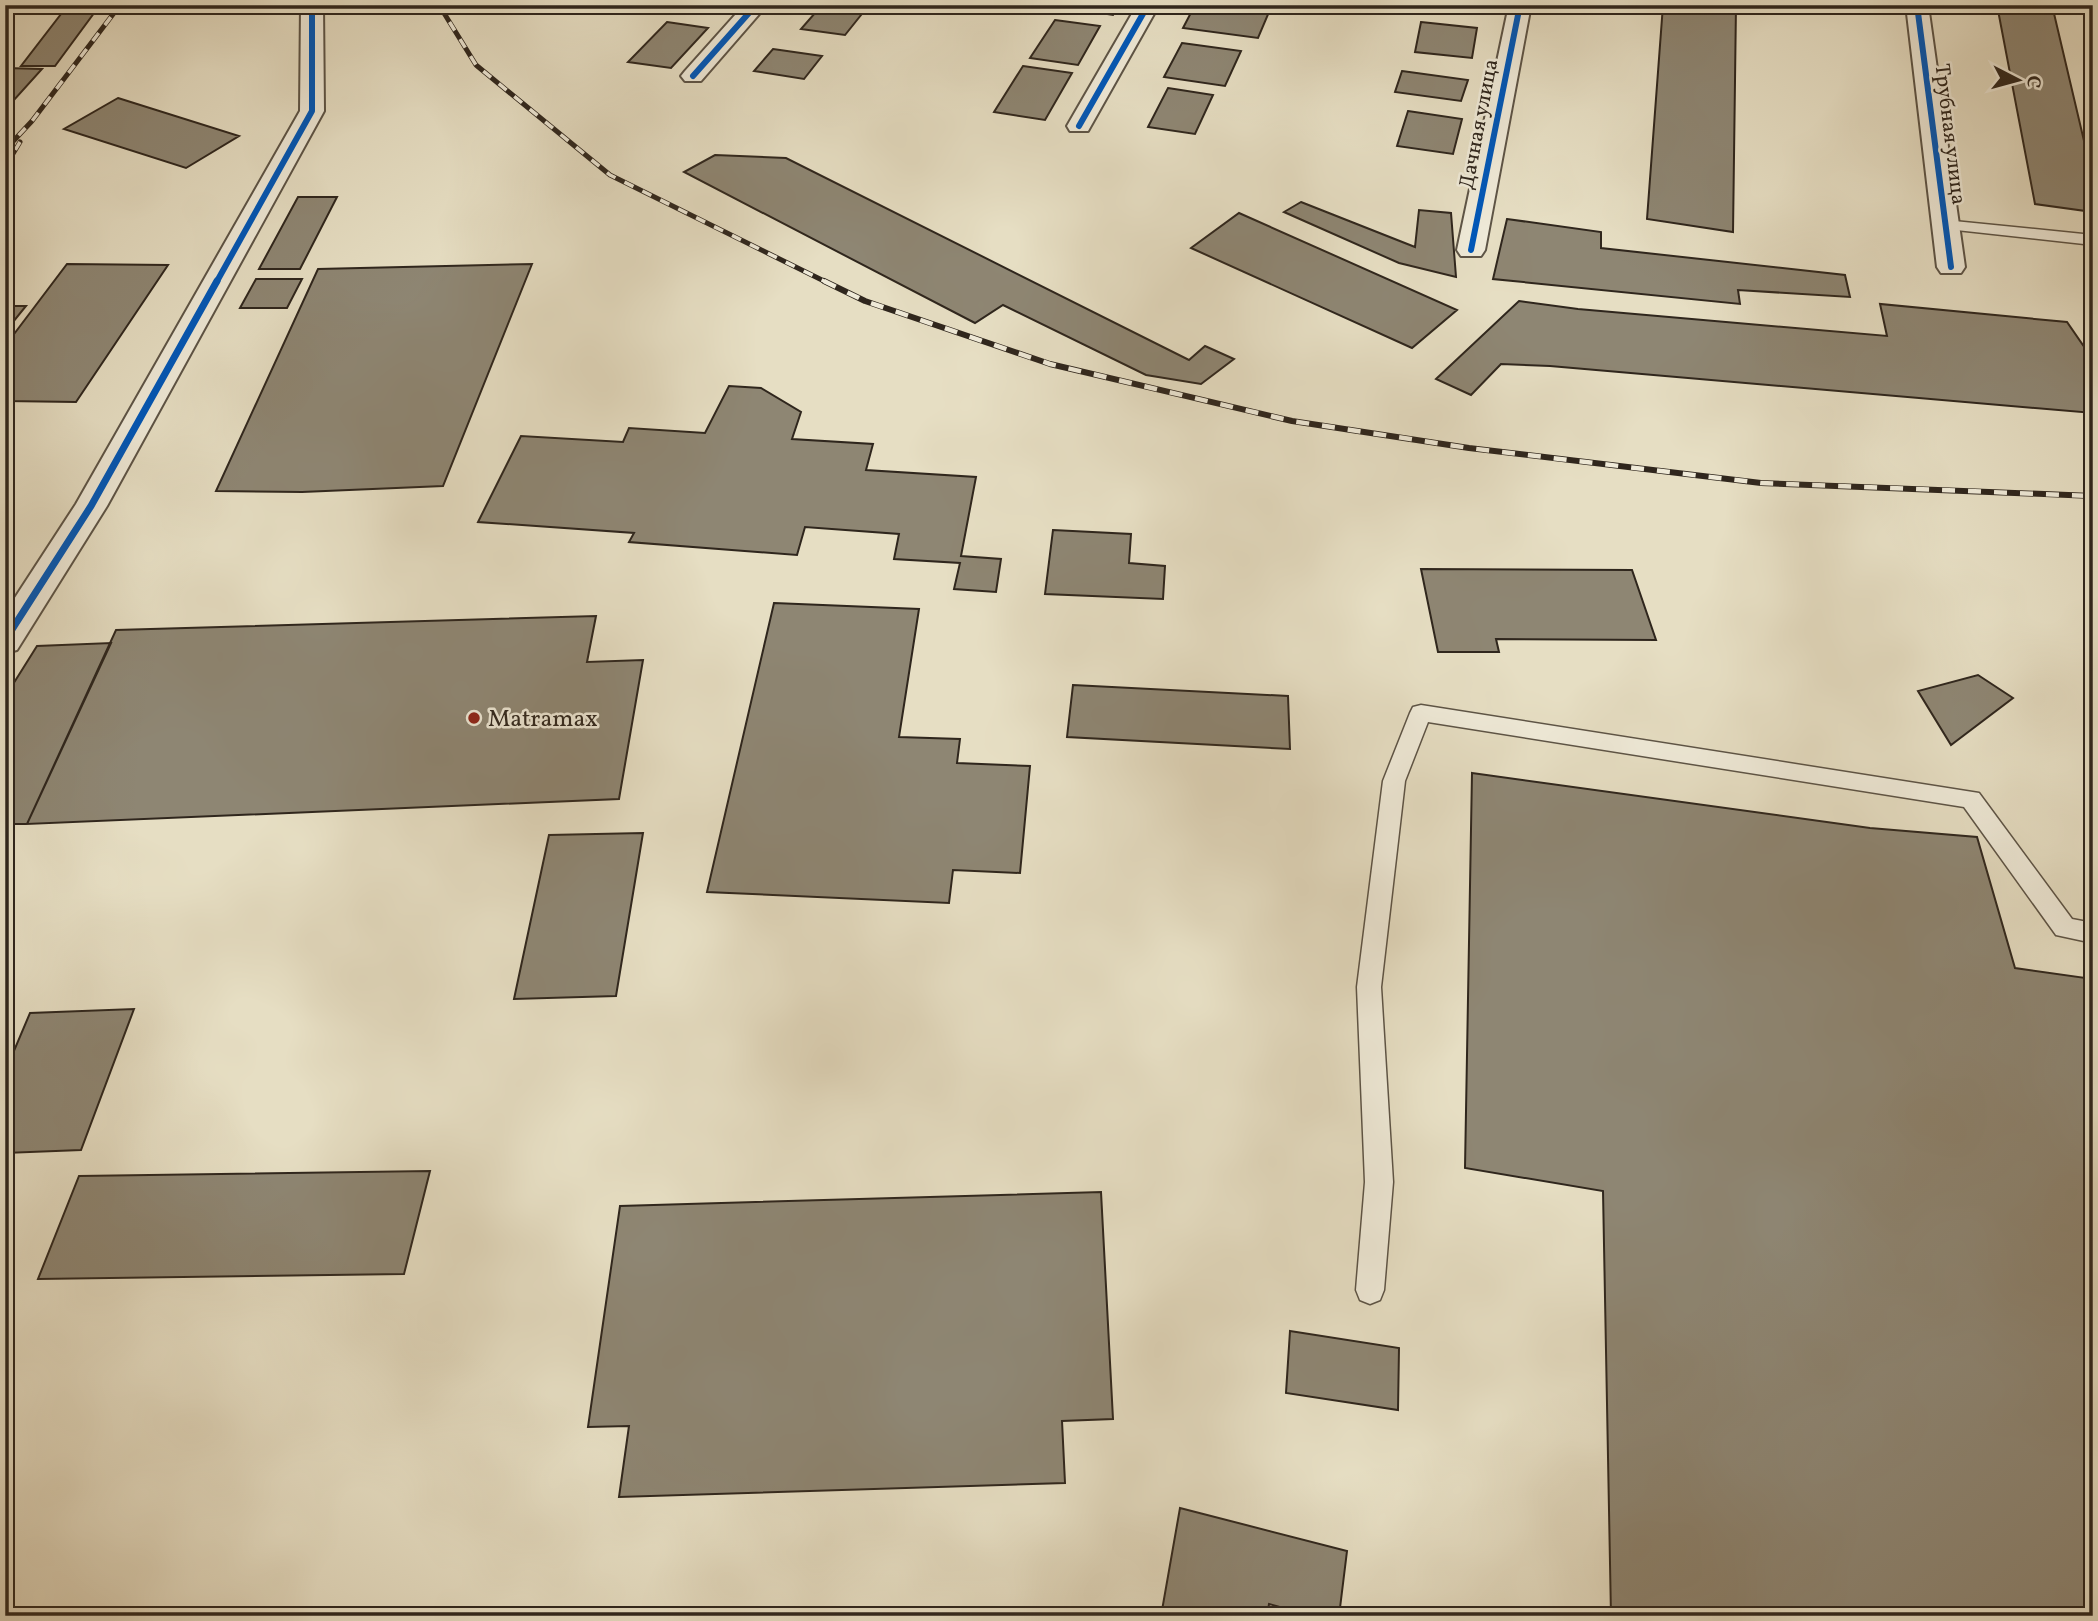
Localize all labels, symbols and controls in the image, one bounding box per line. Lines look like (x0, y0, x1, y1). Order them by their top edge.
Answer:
north arrow (1982, 46, 2052, 116)
street label: Дачная улица (1453, 57, 1506, 192)
street label: Трубная улица (1926, 62, 1973, 206)
text: С (2019, 74, 2046, 89)
place label: Matramax (488, 703, 598, 737)
marker: Matramax (466, 710, 482, 726)

